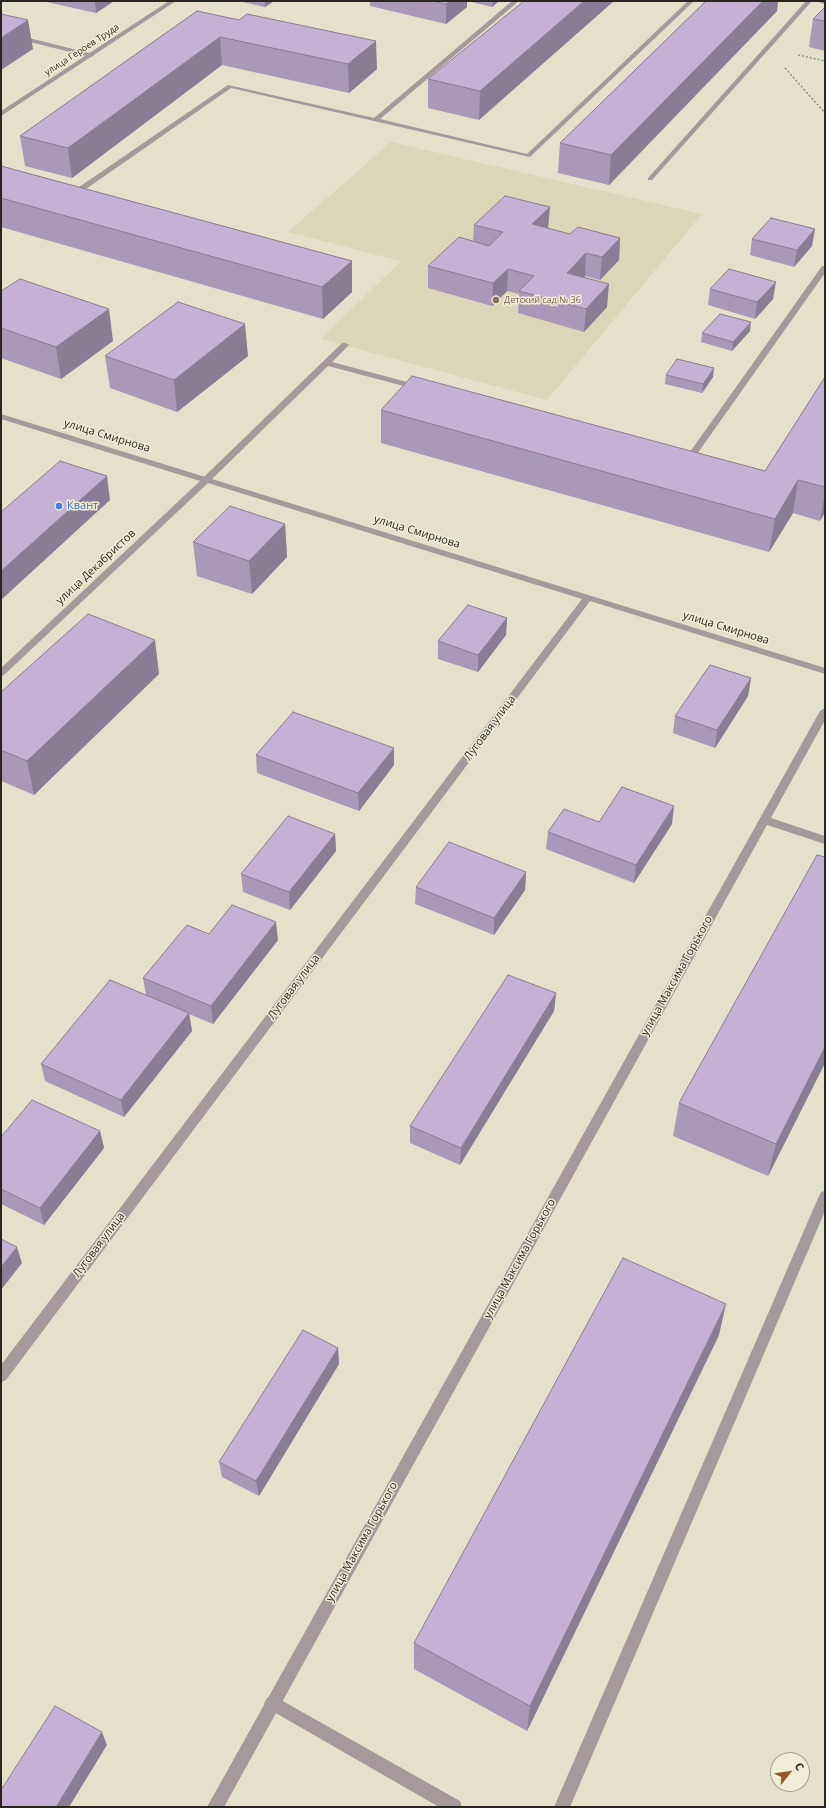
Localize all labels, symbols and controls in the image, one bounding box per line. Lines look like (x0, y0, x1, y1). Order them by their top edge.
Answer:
street label: улица Героев Труда (43, 22, 121, 78)
marker: Детский сад № 36 (491, 295, 501, 305)
place label: Детский сад № 36 (504, 295, 581, 305)
street label: улица Смирнова (62, 417, 152, 455)
place label: Квант (67, 499, 98, 513)
marker: Квант (54, 501, 64, 511)
street label: улица Смирнова (372, 513, 462, 551)
street label: улица Декабристов (54, 527, 138, 607)
street label: улица Смирнова (681, 609, 771, 647)
street label: Луговая улица (461, 693, 519, 763)
street label: улица Максима Горького (639, 914, 715, 1038)
street label: Луговая улица (265, 952, 323, 1022)
street label: улица Максима Горького (482, 1197, 558, 1321)
street label: Луговая улица (70, 1210, 128, 1280)
street label: улица Максима Горького (324, 1480, 400, 1604)
north arrow (770, 1752, 810, 1792)
text: С (792, 1759, 808, 1773)

